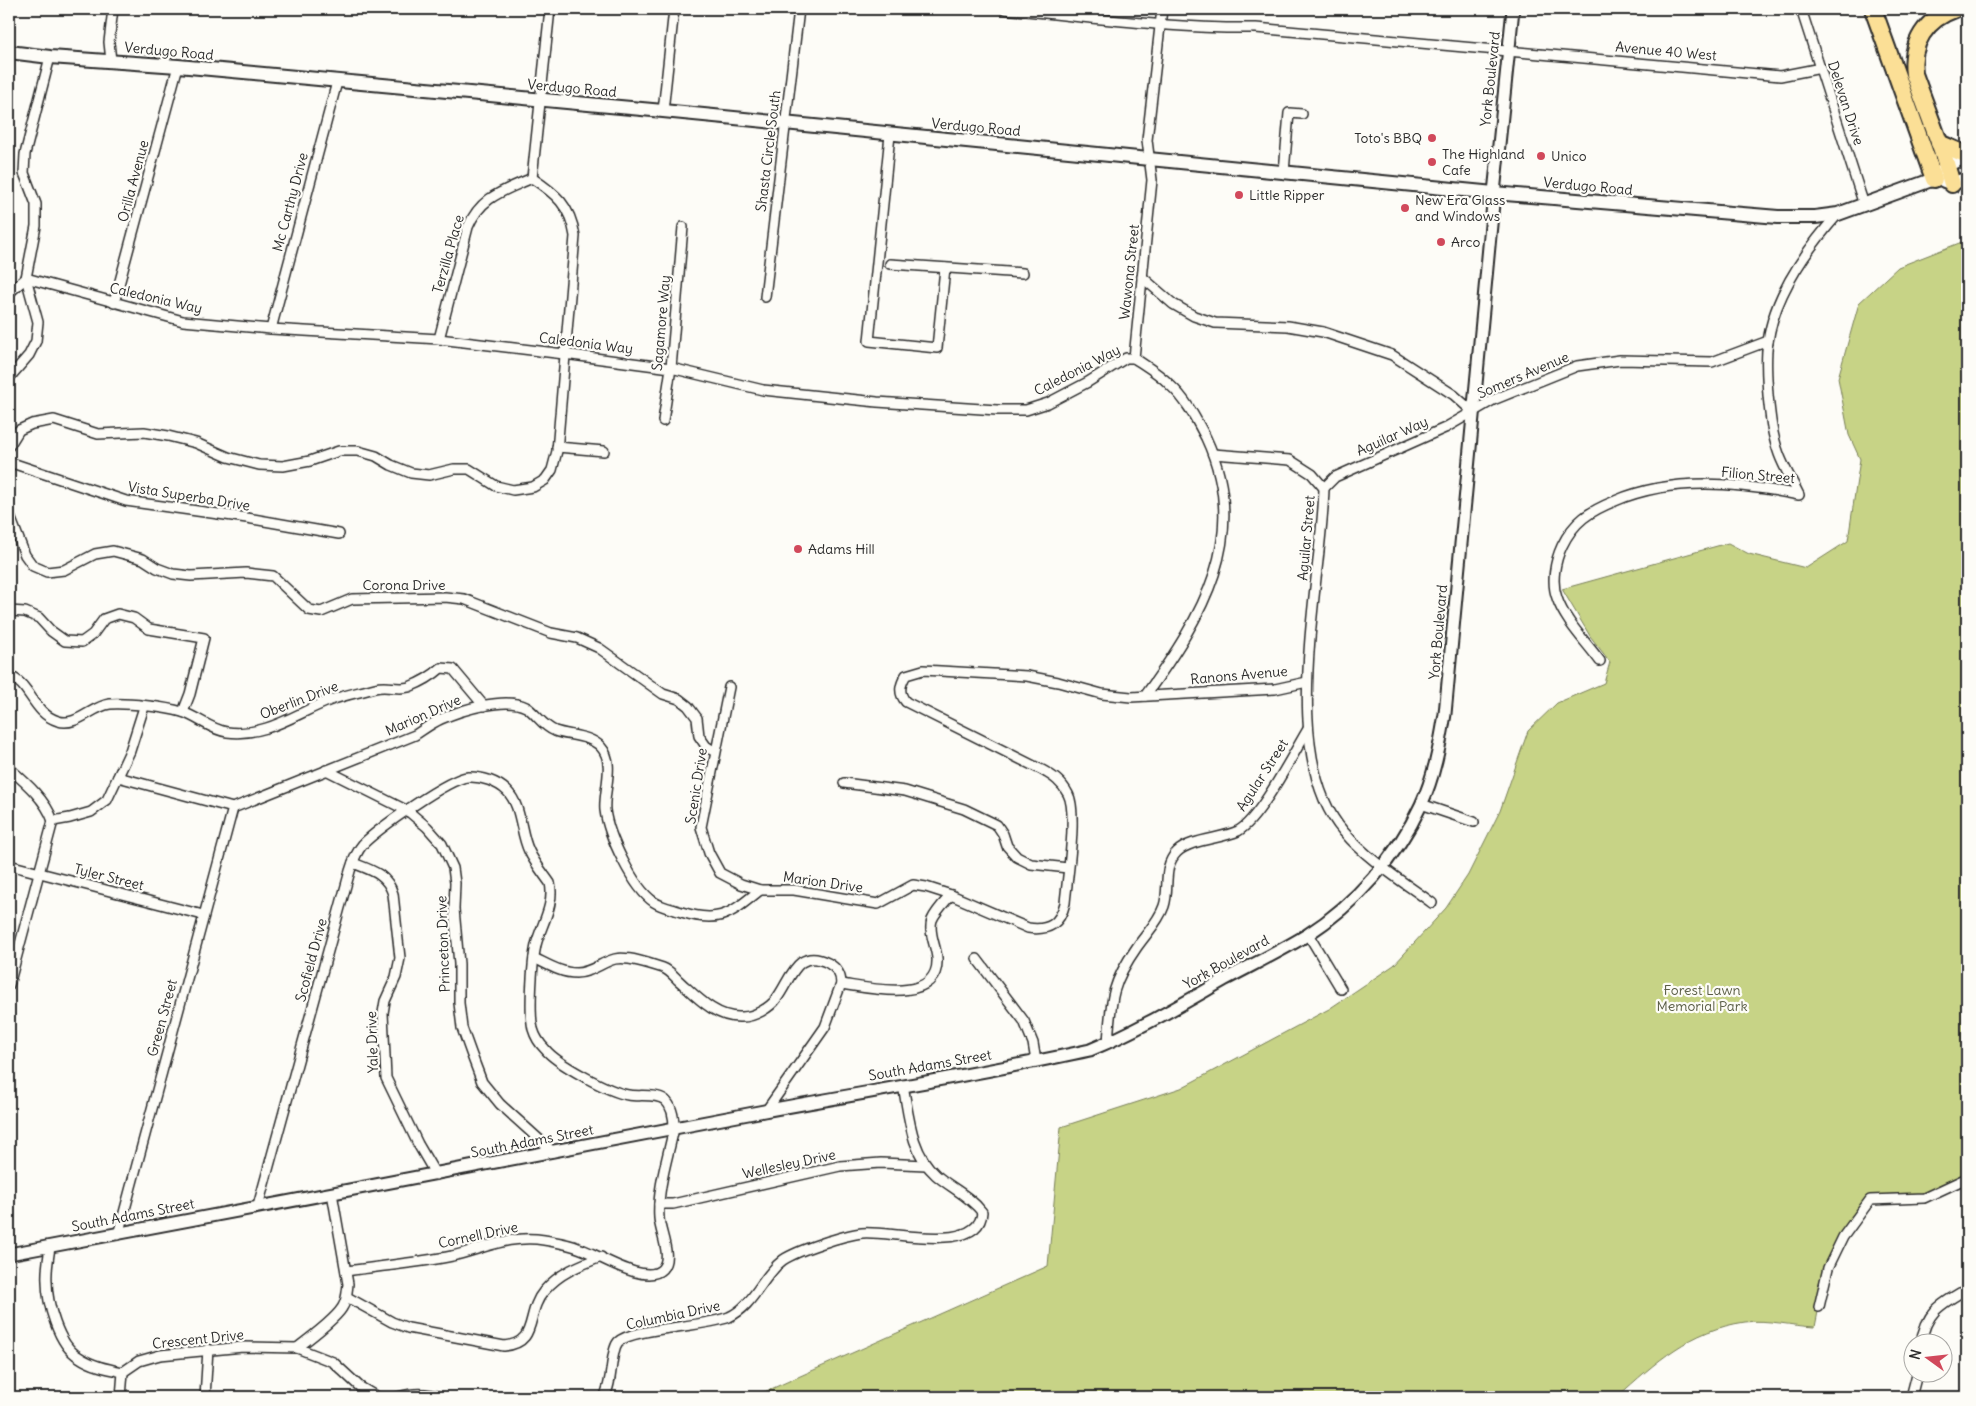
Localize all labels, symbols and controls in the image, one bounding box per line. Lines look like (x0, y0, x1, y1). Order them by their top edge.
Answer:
street label: York Boulevard (1476, 31, 1504, 127)
street label: Verdugo Road (124, 38, 214, 64)
street label: Avenue 40 West (1615, 38, 1718, 64)
street label: Delevan Drive (1824, 59, 1868, 147)
street label: Verdugo Road (527, 75, 617, 101)
street label: Shasta Circle South (752, 89, 784, 213)
street label: Verdugo Road (931, 114, 1021, 140)
place label: Toto's BBQ (1354, 129, 1422, 147)
marker: Toto's BBQ (1426, 132, 1438, 144)
street label: Orilla Avenue (113, 138, 153, 224)
place label: The Highland Cafe (1442, 145, 1525, 179)
place label: Unico (1551, 147, 1587, 165)
marker: Unico (1535, 150, 1547, 162)
street label: Mc Carthy Drive (268, 151, 312, 253)
marker: The Highland Cafe (1426, 156, 1438, 168)
street label: Verdugo Road (1543, 173, 1633, 199)
place label: Little Ripper (1249, 186, 1325, 204)
marker: Little Ripper (1233, 189, 1245, 201)
place label: New Era Glass and Windows (1415, 191, 1505, 225)
marker: New Era Glass and Windows (1399, 202, 1411, 214)
street label: Terzilla Place (428, 213, 468, 295)
street label: Wawona Street (1115, 223, 1143, 321)
place label: Arco (1451, 233, 1481, 251)
marker: Arco (1435, 236, 1447, 248)
street label: Sagamore Way (648, 274, 674, 372)
street label: Caledonia Way (108, 279, 204, 317)
street label: Caledonia Way (538, 328, 634, 358)
street label: Caledonia Way (1031, 341, 1123, 399)
street label: Somers Avenue (1474, 348, 1572, 402)
street label: Aguilar Way (1353, 412, 1431, 460)
street label: Filion Street (1720, 463, 1796, 487)
street label: Vista Superba Drive (127, 477, 251, 515)
street label: Aguilar Street (1293, 494, 1319, 581)
place label: Adams Hill (808, 540, 875, 558)
marker: Adams Hill (792, 543, 804, 555)
street label: Corona Drive (363, 576, 445, 594)
street label: York Boulevard (1425, 584, 1451, 680)
street label: Ranons Avenue (1190, 662, 1288, 688)
street label: Oberlin Drive (257, 677, 341, 723)
street label: Marion Drive (383, 690, 463, 740)
street label: Agular Street (1232, 735, 1292, 815)
street label: Scenic Drive (681, 747, 711, 825)
street label: Tyler Street (72, 860, 146, 894)
street label: Marion Drive (782, 867, 864, 897)
street label: Princeton Drive (432, 895, 454, 993)
street label: Scofield Drive (291, 916, 331, 1004)
street label: York Boulevard (1180, 931, 1272, 993)
street label: Green Street (143, 977, 181, 1059)
park label: Forest Lawn Memorial Park (1656, 981, 1748, 1015)
street label: Yale Drive (362, 1011, 382, 1073)
street label: South Adams Street (867, 1045, 993, 1085)
street label: South Adams Street (469, 1120, 595, 1162)
street label: Wellesley Drive (741, 1145, 837, 1183)
street label: South Adams Street (70, 1194, 196, 1236)
street label: Cornell Drive (436, 1218, 520, 1252)
street label: Columbia Drive (624, 1296, 722, 1334)
street label: Crescent Drive (151, 1325, 245, 1353)
north arrow (1904, 1334, 1954, 1384)
text: N (1905, 1348, 1925, 1362)

